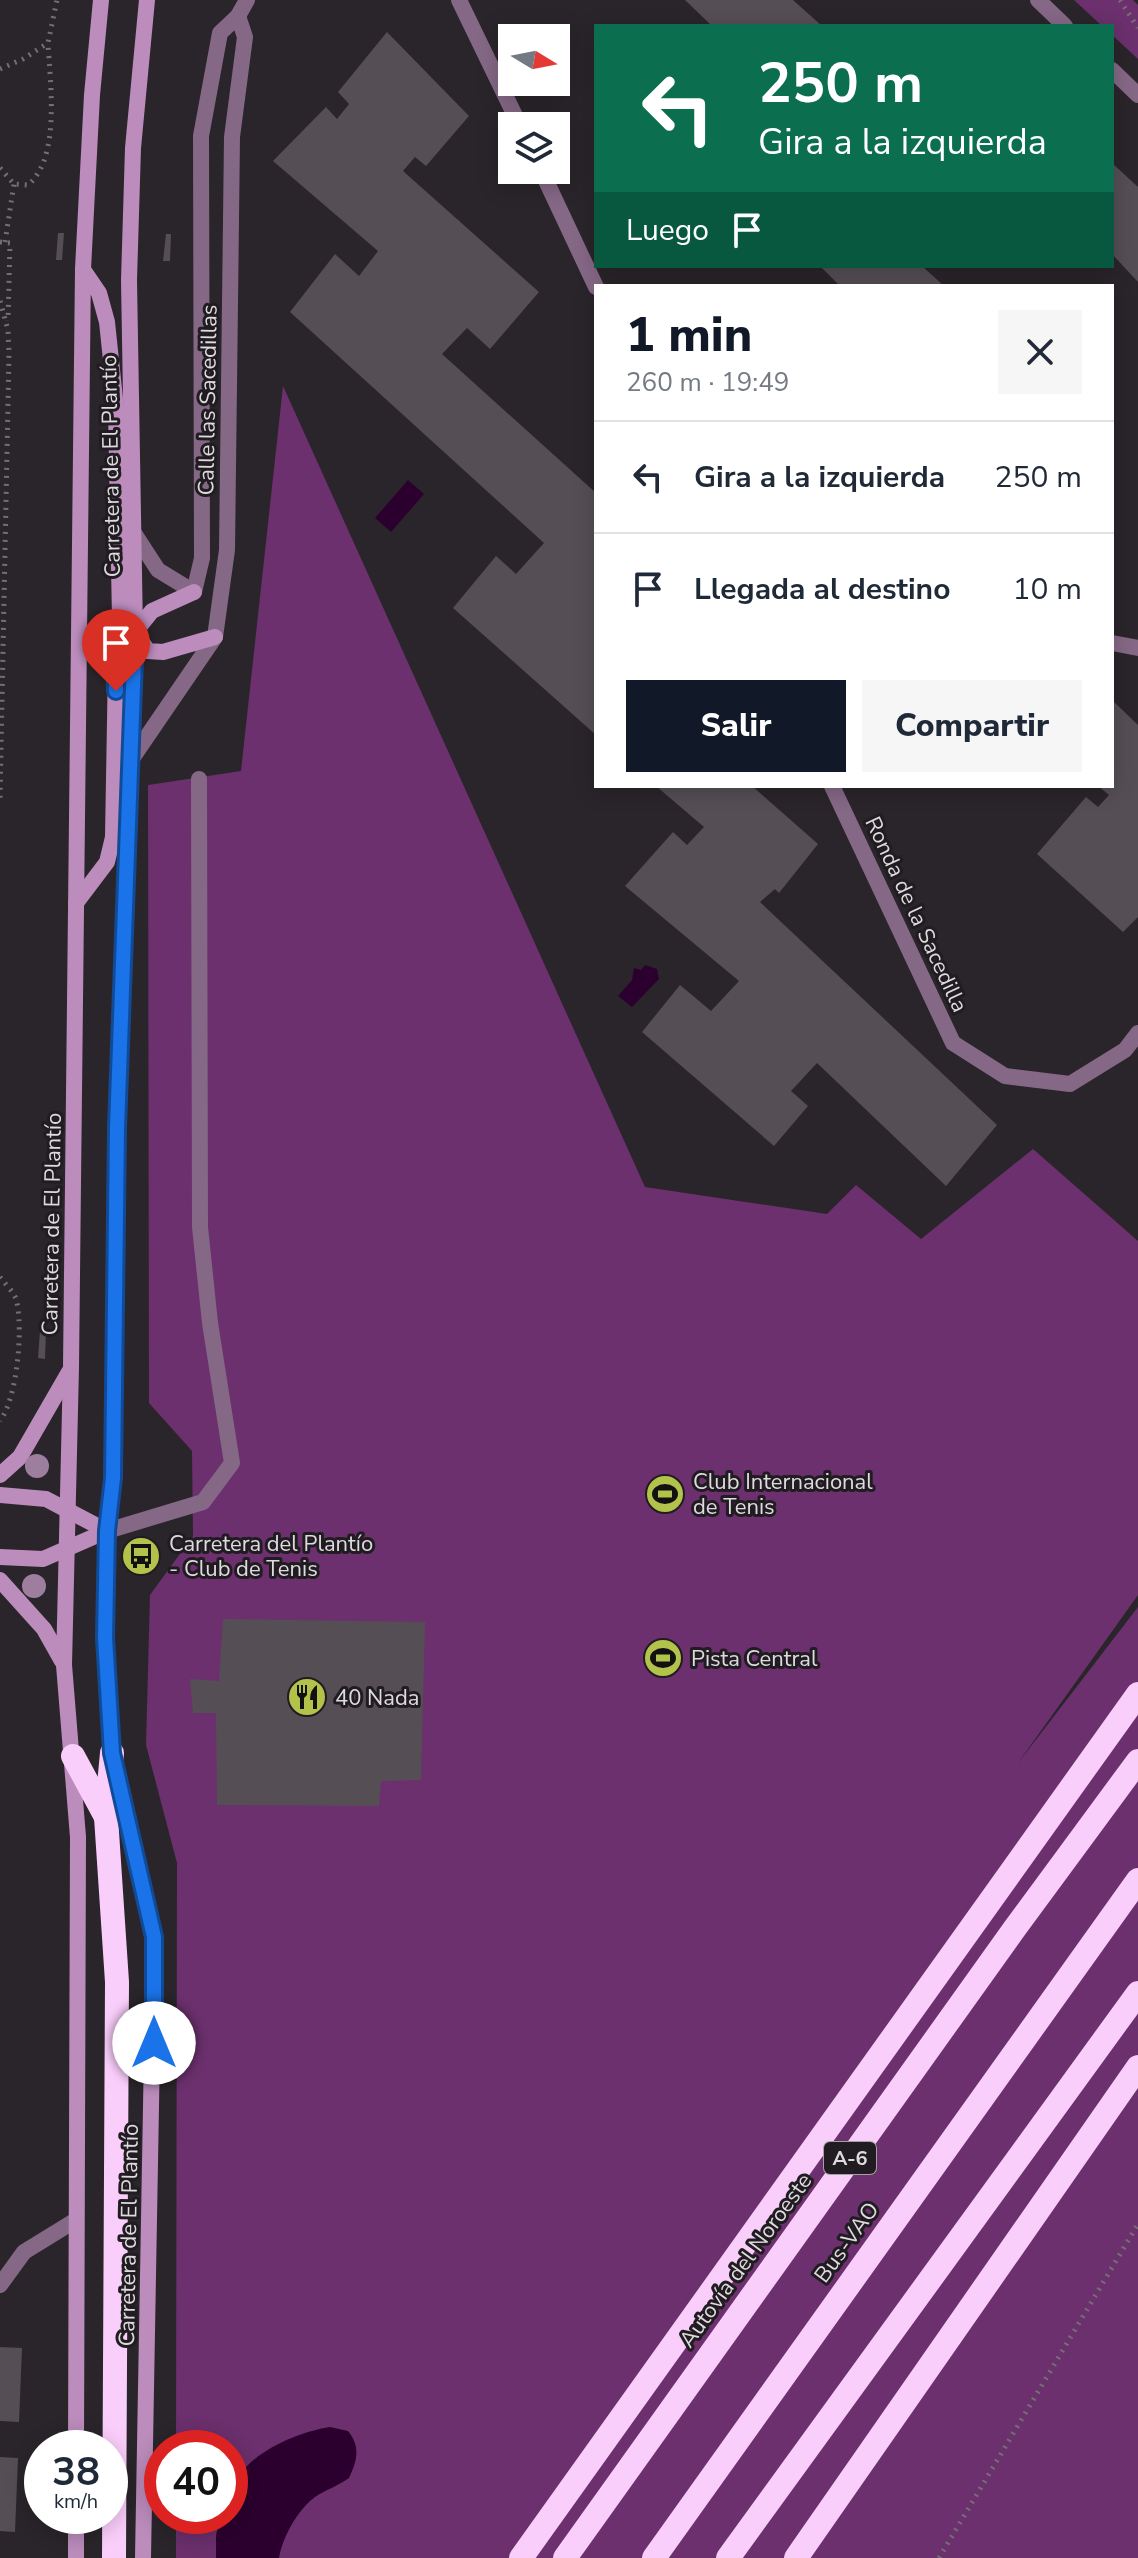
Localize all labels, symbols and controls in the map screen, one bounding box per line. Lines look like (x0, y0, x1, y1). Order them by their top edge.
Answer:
north arrow (498, 24, 570, 96)
map controls (498, 24, 570, 184)
text: 250 m (758, 45, 923, 122)
icon: left (626, 56, 730, 160)
button: layers (498, 112, 570, 184)
text: Gira a la izquierda (758, 118, 1047, 167)
icon: arrive (725, 208, 769, 252)
text: Luego (626, 210, 709, 251)
text: 1 min (626, 302, 752, 368)
street label: Calle las Sacedillas (191, 304, 225, 496)
button: close (998, 310, 1082, 394)
street label: Carretera de El Plantío (94, 354, 128, 578)
text: 260 m · 19:49 (626, 365, 789, 400)
icon: left (626, 455, 670, 499)
text: Gira a la izquierda (694, 457, 945, 498)
text: 250 m (995, 457, 1082, 498)
icon: arrive (626, 567, 670, 611)
text: Llegada al destino (694, 569, 950, 610)
text: 10 m (1013, 569, 1082, 610)
pin (82, 609, 150, 691)
icon: arrive (94, 621, 138, 665)
button: Salir (626, 680, 846, 772)
button: Compartir (862, 680, 1082, 772)
street label: Ronda de la Sacedilla (858, 812, 975, 1017)
street label: Carretera de El Plantío (35, 1112, 69, 1336)
place label: Club Internacional de Tenis (693, 1467, 873, 1522)
sports icon: Club Internacional de Tenis (644, 1473, 686, 1515)
place label: Carretera del Plantío - Club de Tenis (169, 1529, 373, 1584)
bus stop icon: Carretera del Plantío - Club de Tenis (120, 1535, 162, 1577)
sports icon: Pista Central (642, 1637, 684, 1679)
place label: Pista Central (691, 1644, 818, 1674)
restaurant icon: 40 Nada (286, 1676, 328, 1718)
place label: 40 Nada (335, 1683, 419, 1713)
position arrow (112, 2001, 196, 2085)
street label: Carretera de El Plantío (112, 2123, 146, 2347)
road number: A-6 (824, 2142, 876, 2174)
street label: Autovía del Noroeste (672, 2167, 819, 2354)
street label: Bus-VAO (807, 2196, 886, 2289)
speed limit sign: 40 (144, 2430, 248, 2534)
text: 38 (52, 2445, 100, 2499)
text: km/h (54, 2488, 98, 2515)

